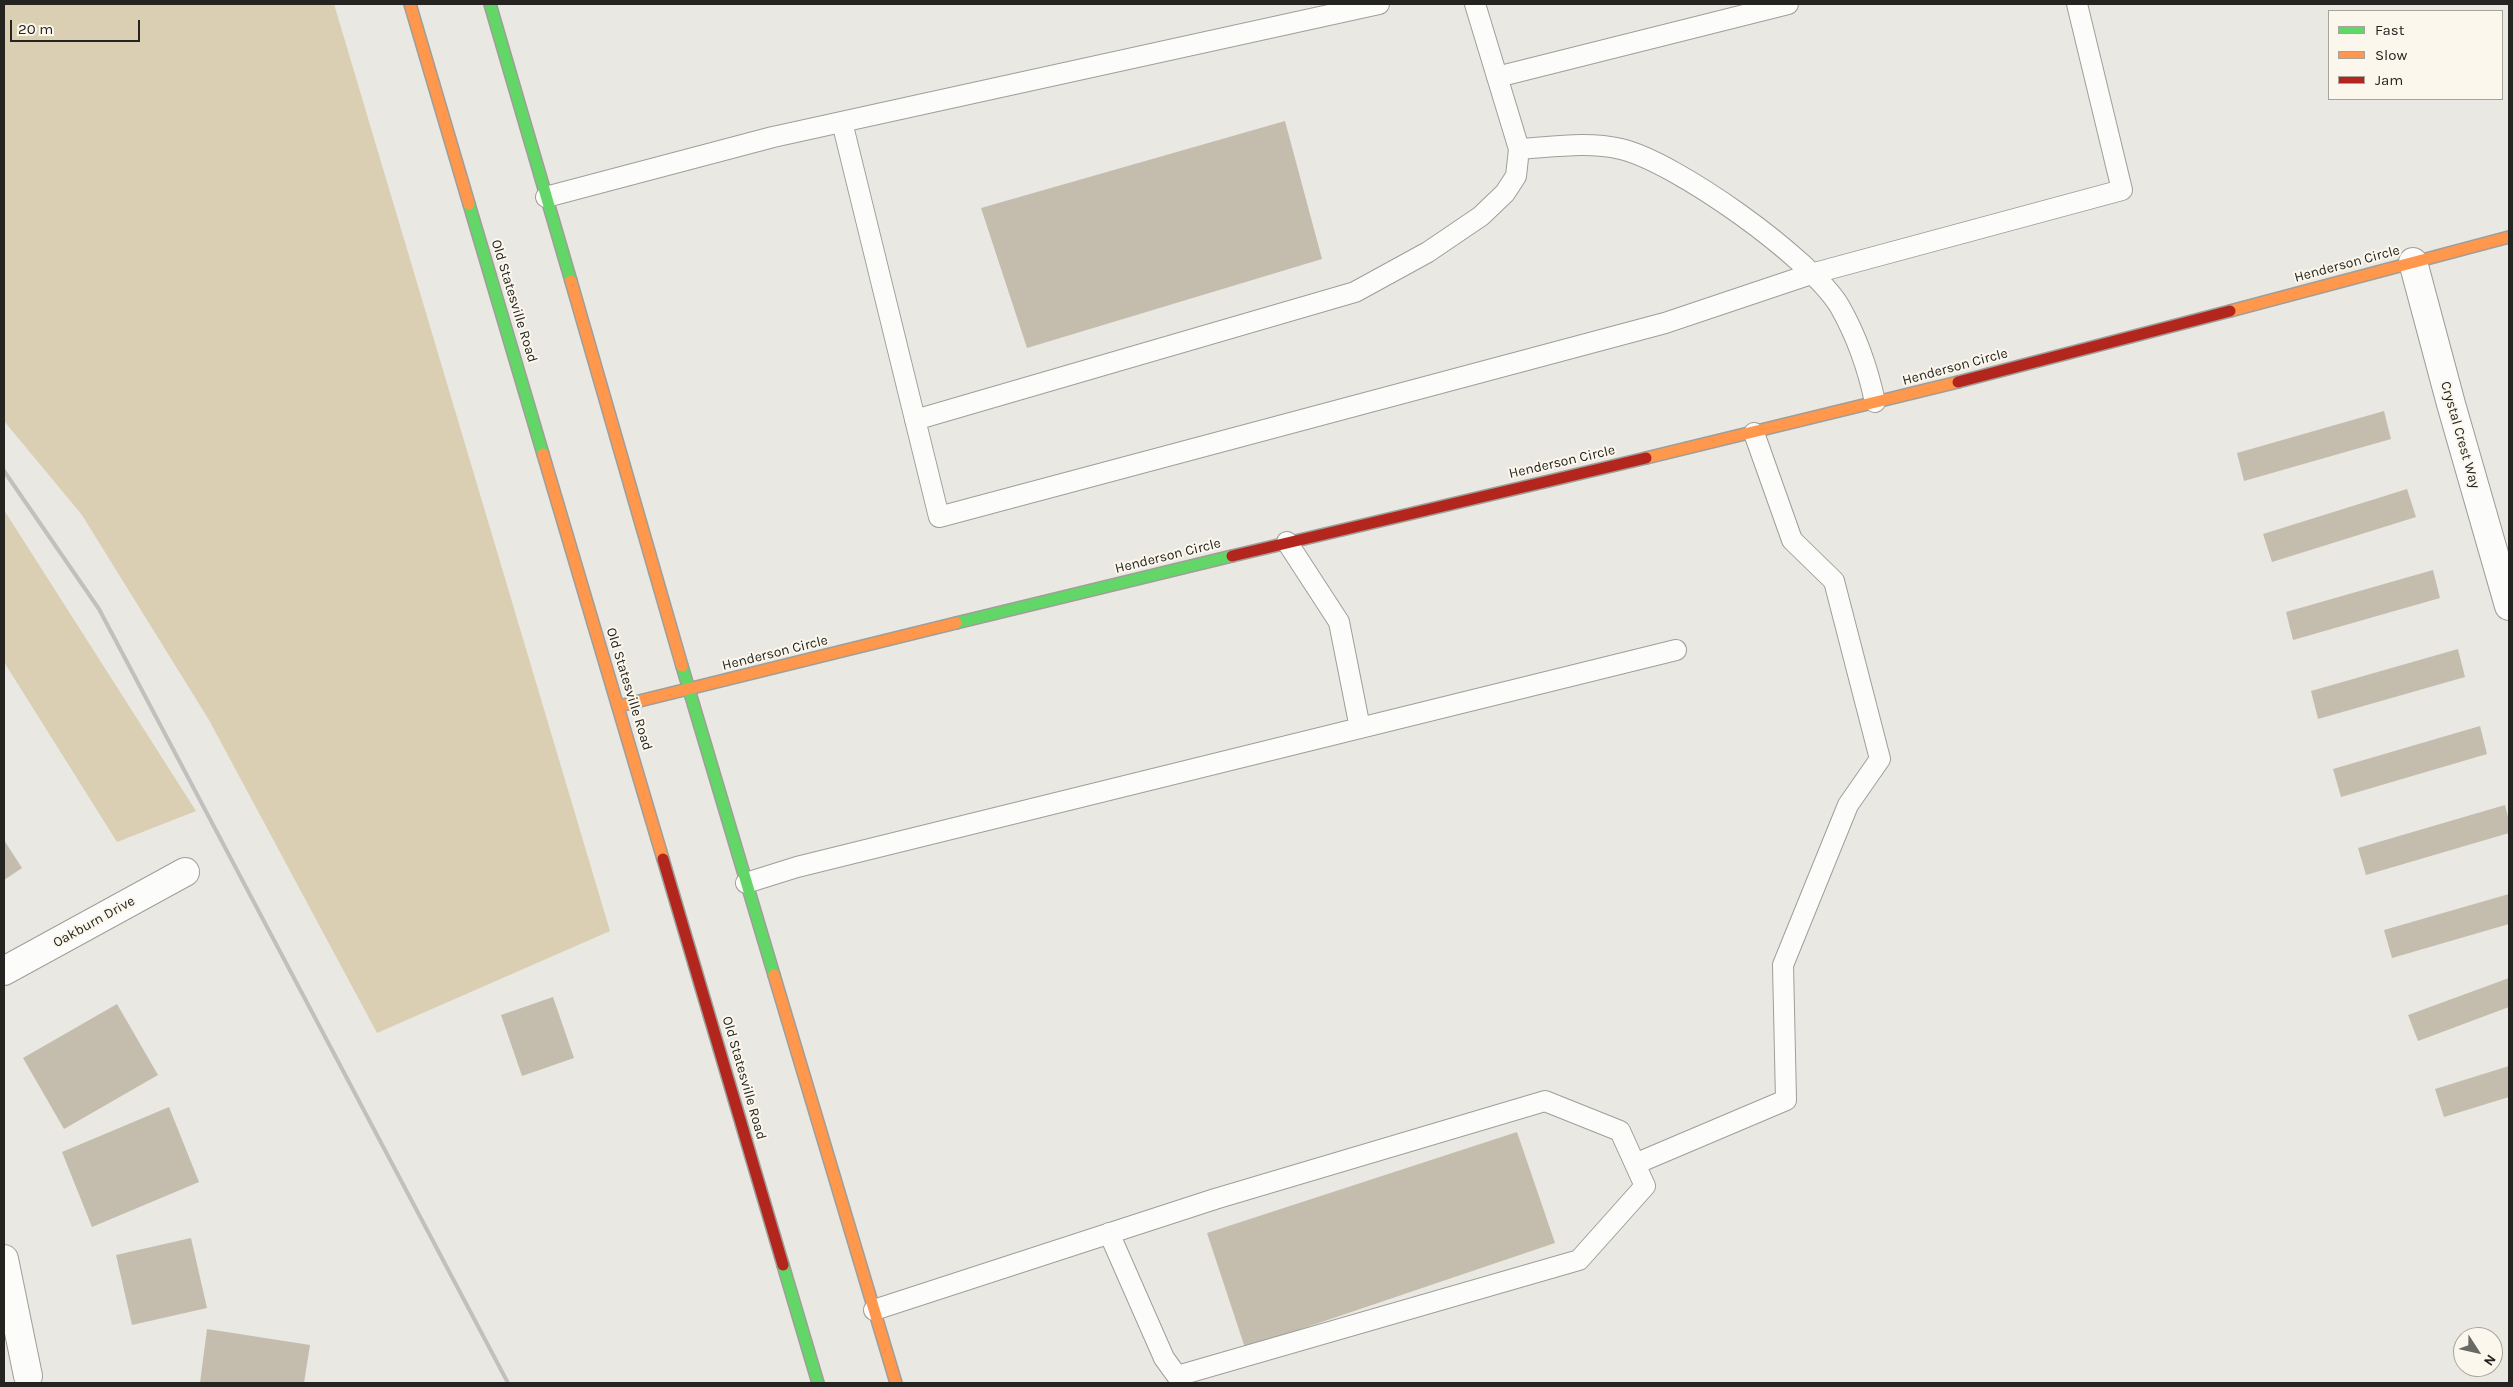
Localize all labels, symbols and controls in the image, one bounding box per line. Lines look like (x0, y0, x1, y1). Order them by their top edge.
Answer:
scale bar (12, 10, 142, 42)
legend (2328, 10, 2503, 100)
text: 20 m (18, 20, 53, 38)
text: Fast (2375, 21, 2404, 39)
text: Slow (2375, 46, 2407, 64)
text: Jam (2375, 71, 2403, 89)
street label: Old Statesville Road (487, 238, 541, 364)
street label: Henderson Circle (2292, 242, 2402, 286)
street label: Henderson Circle (1900, 345, 2010, 389)
street label: Crystal Crest Way (2437, 379, 2483, 491)
street label: Henderson Circle (1507, 442, 1617, 482)
street label: Henderson Circle (1113, 535, 1223, 577)
street label: Old Statesville Road (602, 626, 656, 752)
street label: Henderson Circle (720, 632, 830, 674)
street label: Oakburn Drive (50, 893, 138, 951)
street label: Old Statesville Road (718, 1014, 770, 1142)
north arrow (2453, 1327, 2503, 1377)
text: N (2480, 1351, 2500, 1369)

